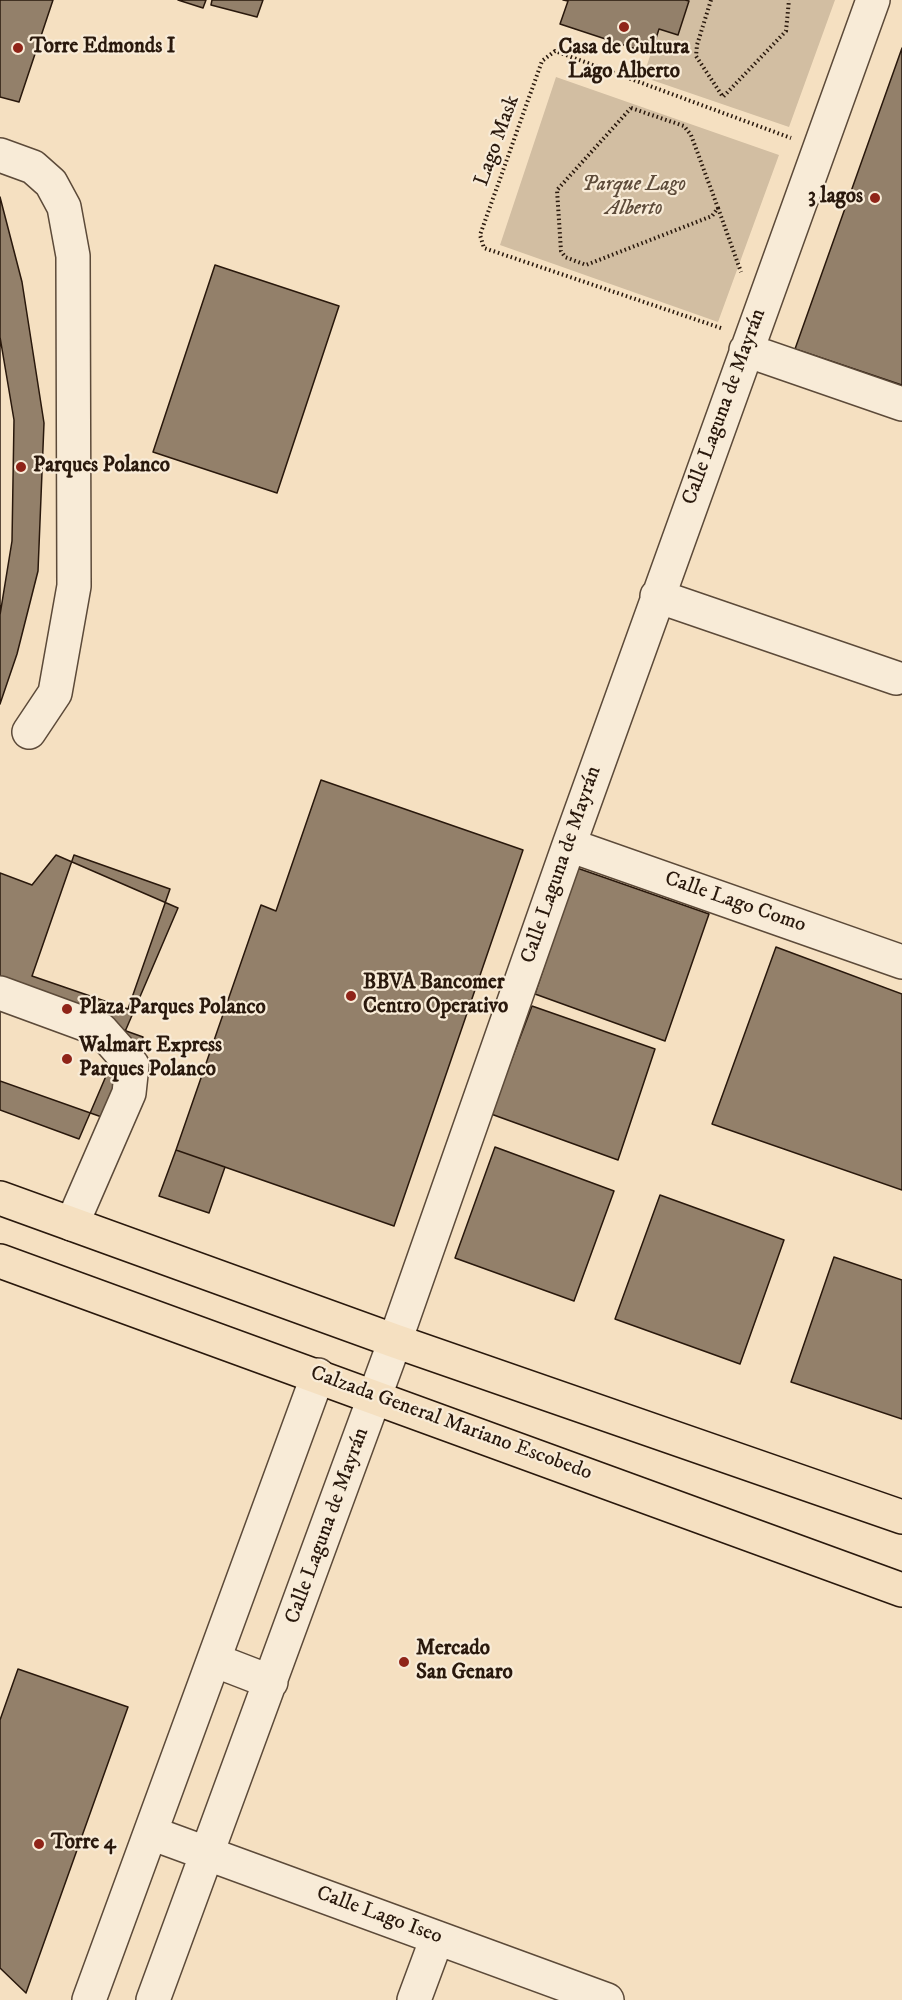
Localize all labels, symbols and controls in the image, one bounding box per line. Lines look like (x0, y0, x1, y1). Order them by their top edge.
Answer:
marker: Casa de Cultura Lago Alberto (617, 20, 631, 34)
place label: Torre Edmonds I (30, 35, 175, 61)
place label: Casa de Cultura Lago Alberto (559, 36, 689, 86)
marker: Torre Edmonds I (11, 41, 25, 55)
street label: Lago Mask (470, 92, 526, 190)
park label: Parque Lago Alberto (582, 173, 686, 223)
place label: 3 lagos (808, 185, 863, 211)
marker: 3 lagos (868, 191, 882, 205)
street label: Calle Laguna de Mayrán (678, 306, 772, 508)
place label: Parques Polanco (33, 454, 170, 480)
marker: Parques Polanco (14, 460, 28, 474)
street label: Calle Laguna de Mayrán (516, 763, 608, 967)
street label: Calle Lago Como (661, 867, 809, 939)
place label: BBVA Bancomer Centro Operativo (363, 971, 508, 1021)
marker: BBVA Bancomer Centro Operativo (344, 989, 358, 1003)
place label: Plaza Parques Polanco (79, 996, 266, 1022)
marker: Plaza Parques Polanco (60, 1002, 74, 1016)
place label: Walmart Express Parques Polanco (79, 1034, 222, 1084)
marker: Walmart Express Parques Polanco (60, 1052, 74, 1066)
street label: Calzada General Mariano Escobedo (307, 1361, 595, 1487)
street label: Calle Laguna de Mayrán (281, 1425, 375, 1627)
place label: Mercado San Genaro (416, 1637, 513, 1687)
marker: Mercado San Genaro (397, 1655, 411, 1669)
place label: Torre 4 (51, 1831, 116, 1857)
marker: Torre 4 (32, 1837, 46, 1851)
street label: Calle Lago Iseo (313, 1882, 445, 1950)

